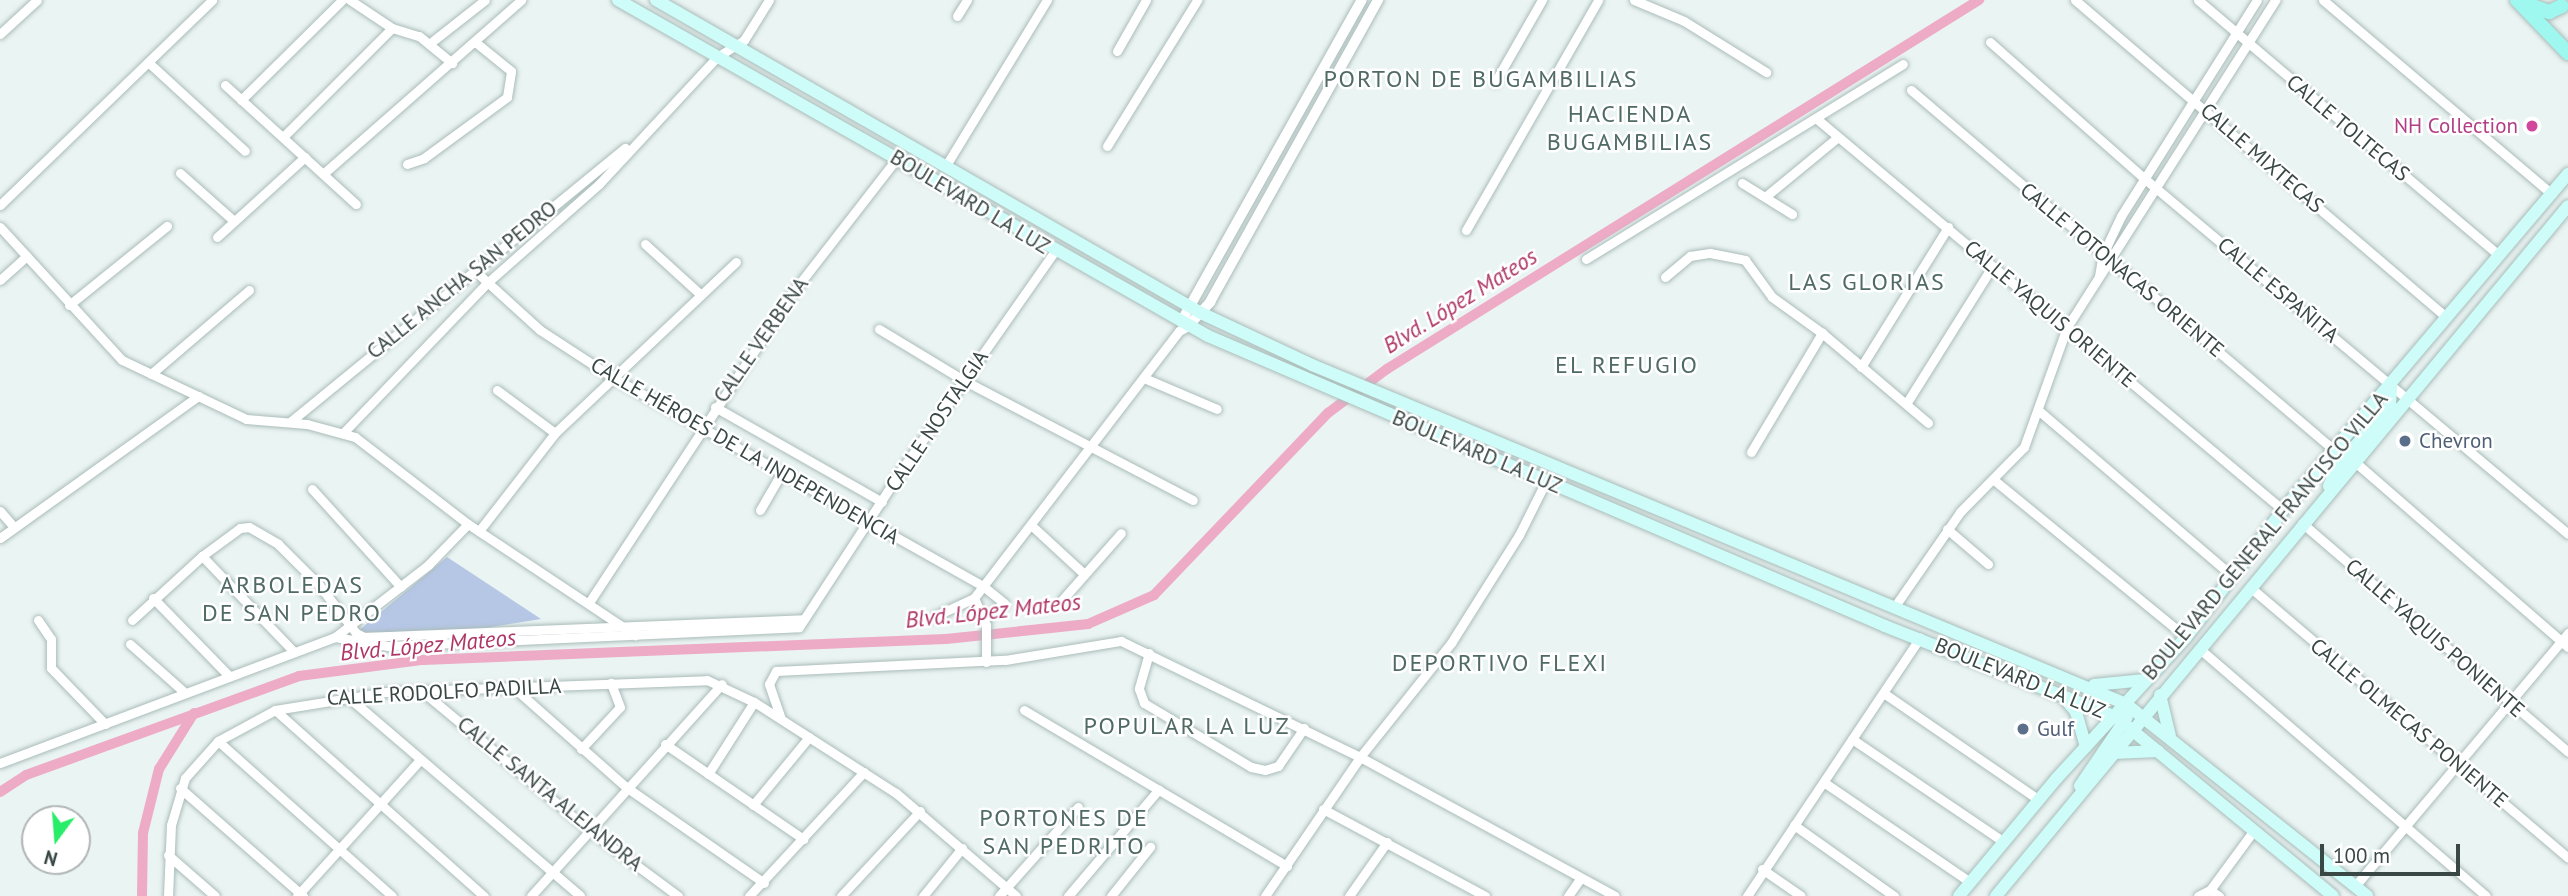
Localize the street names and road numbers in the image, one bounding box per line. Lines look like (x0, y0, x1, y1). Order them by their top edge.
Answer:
street label: CALLE TOLTECAS (2281, 69, 2415, 187)
street label: CALLE MIXTECAS (2195, 98, 2329, 218)
street label: BOULEVARD LA LUZ (885, 144, 1055, 260)
street label: CALLE TOTONACAS ORIENTE (2015, 177, 2229, 363)
street label: CALLE ANCHA SAN PEDRO (361, 195, 563, 365)
street label: CALLE ESPAÑITA (2212, 232, 2344, 348)
street label: CALLE YAQUIS ORIENTE (1959, 235, 2141, 393)
street label: CALLE VERBENA (708, 272, 814, 408)
street label: CALLE NOSTALGIA (880, 345, 994, 497)
street label: CALLE HÉROES DE LA INDEPENDENCIA (586, 352, 904, 550)
street label: BOULEVARD GENERAL FRANCISCO VILLA (2137, 386, 2393, 686)
street label: BOULEVARD LA LUZ (1388, 405, 1566, 499)
street label: CALLE YAQUIS PONIENTE (2340, 553, 2530, 723)
street label: BOULEVARD LA LUZ (1931, 632, 2109, 724)
street label: CALLE OLMECAS PONIENTE (2305, 633, 2513, 813)
street label: CALLE RODOLFO PADILLA (326, 673, 562, 711)
street label: CALLE SANTA ALEJANDRA (452, 711, 648, 877)

